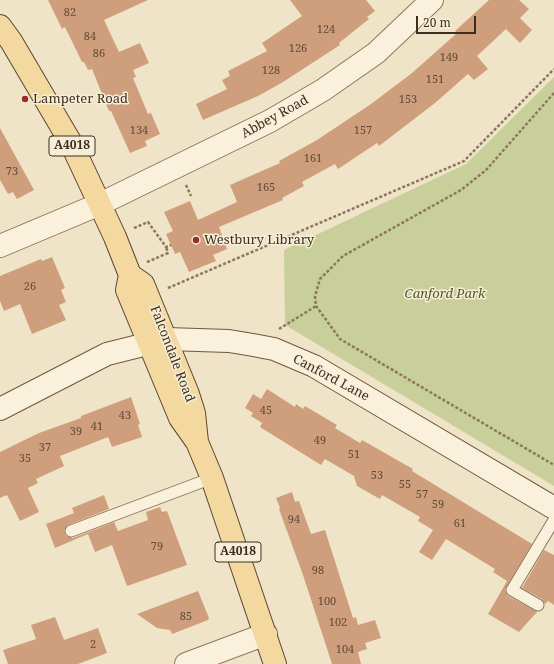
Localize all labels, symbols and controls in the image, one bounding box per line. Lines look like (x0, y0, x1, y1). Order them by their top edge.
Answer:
house number: 82 (64, 6, 76, 20)
scale bar (418, 8, 478, 34)
text: 20 m (423, 14, 451, 31)
house number: 124 (317, 23, 335, 37)
house number: 84 (84, 30, 96, 44)
house number: 126 (289, 42, 307, 56)
house number: 86 (93, 47, 105, 61)
house number: 149 (440, 51, 458, 65)
house number: 128 (262, 64, 280, 78)
house number: 151 (426, 73, 444, 87)
place label: Lampeter Road (33, 91, 128, 107)
street label: Abbey Road (239, 92, 311, 142)
house number: 153 (399, 93, 417, 107)
marker: Lampeter Road (20, 94, 30, 104)
house number: 134 (130, 124, 148, 138)
house number: 157 (354, 124, 372, 138)
road number: A4018 (49, 136, 95, 156)
house number: 161 (304, 152, 322, 166)
house number: 73 (6, 165, 18, 179)
house number: 165 (257, 181, 275, 195)
place label: Westbury Library (204, 232, 314, 248)
marker: Westbury Library (191, 235, 201, 245)
house number: 26 (24, 280, 36, 294)
park label: Canford Park (405, 286, 485, 302)
street label: Falcondale Road (146, 304, 198, 404)
street label: Canford Lane (290, 351, 372, 405)
house number: 45 (260, 404, 272, 418)
house number: 43 (119, 409, 131, 423)
house number: 41 (91, 420, 103, 434)
house number: 39 (70, 425, 82, 439)
house number: 49 (314, 434, 326, 448)
house number: 37 (39, 441, 51, 455)
house number: 51 (348, 448, 360, 462)
house number: 35 (19, 452, 31, 466)
house number: 53 (371, 469, 383, 483)
house number: 55 (399, 478, 411, 492)
house number: 57 (416, 488, 428, 502)
house number: 59 (432, 498, 444, 512)
house number: 94 (288, 513, 300, 527)
house number: 61 (454, 517, 466, 531)
house number: 79 (151, 540, 163, 554)
road number: A4018 (215, 542, 261, 562)
house number: 98 (312, 564, 324, 578)
house number: 100 (318, 595, 336, 609)
house number: 85 (180, 610, 192, 624)
house number: 102 (329, 616, 347, 630)
house number: 2 (90, 638, 96, 652)
house number: 104 (336, 643, 354, 657)

